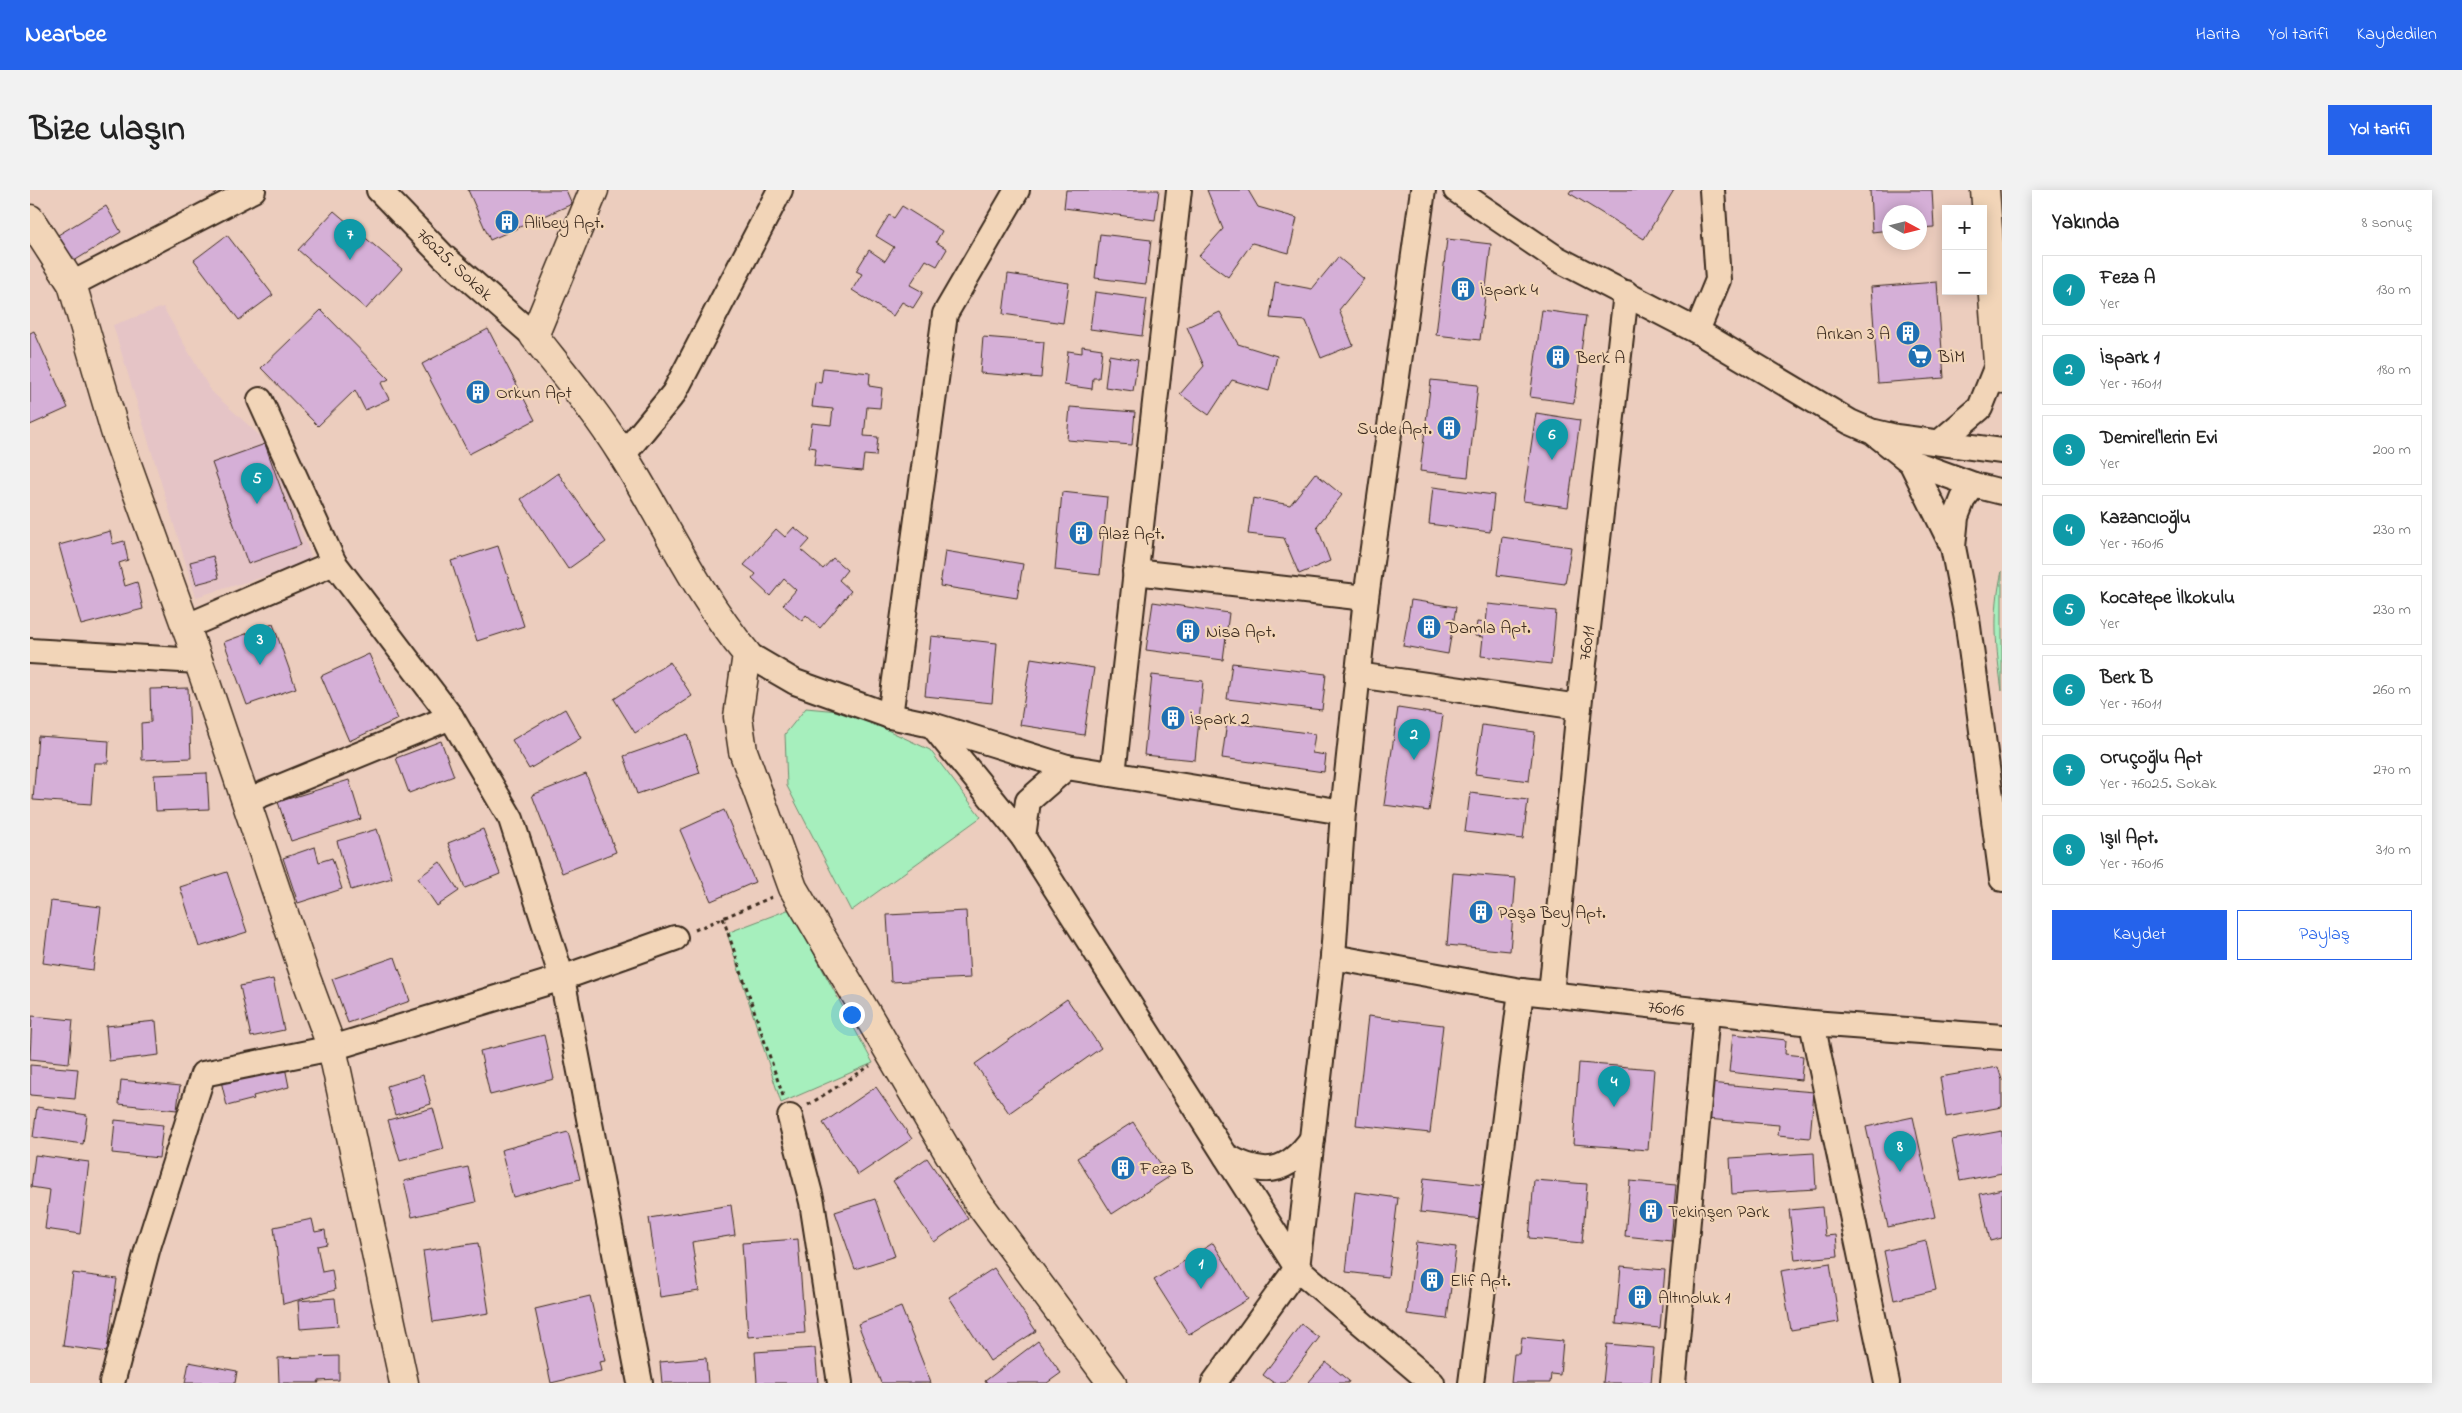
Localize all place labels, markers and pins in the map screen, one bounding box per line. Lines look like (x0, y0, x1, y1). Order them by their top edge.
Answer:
building icon: Alibey Apt. (494, 209, 520, 235)
place label: Alibey Apt. (524, 211, 604, 237)
pin: 7 (334, 219, 366, 260)
building icon: İspark 4 (1450, 276, 1476, 302)
place label: İspark 4 (1480, 278, 1539, 304)
building icon: Arıkan 3 A (1895, 320, 1921, 346)
place label: Arıkan 3 A (1816, 322, 1890, 348)
supermarket icon: BİM (1907, 343, 1933, 369)
building icon: Berk A (1545, 344, 1571, 370)
place label: BİM (1937, 345, 1965, 371)
place label: Berk A (1575, 346, 1625, 372)
building icon: Orkun Apt (465, 379, 491, 405)
place label: Orkun Apt (496, 381, 572, 407)
building icon: Sude Apt. (1436, 415, 1462, 441)
place label: Sude Apt. (1357, 417, 1432, 443)
pin: 6 (1536, 419, 1568, 460)
pin: 5 (241, 463, 273, 504)
building icon: Alaz Apt. (1068, 520, 1094, 546)
place label: Alaz Apt. (1098, 522, 1165, 548)
building icon: Damla Apt. (1416, 614, 1442, 640)
place label: Damla Apt. (1445, 616, 1531, 642)
building icon: Nisa Apt. (1175, 618, 1201, 644)
place label: Nisa Apt. (1206, 620, 1276, 646)
pin: 3 (244, 624, 276, 665)
building icon: İspark 2 (1160, 705, 1186, 731)
place label: İspark 2 (1190, 707, 1250, 733)
pin: 2 (1398, 719, 1430, 760)
building icon: Paşa Bey Apt. (1468, 899, 1494, 925)
place label: Paşa Bey Apt. (1498, 901, 1606, 927)
pin: 4 (1598, 1066, 1630, 1107)
pin: 8 (1884, 1131, 1916, 1172)
building icon: Feza B (1110, 1155, 1136, 1181)
place label: Feza B (1139, 1157, 1194, 1183)
building icon: Tekinşen Park (1638, 1198, 1664, 1224)
place label: Tekinşen Park (1668, 1200, 1770, 1226)
pin: 1 (1185, 1248, 1217, 1289)
building icon: Elif Apt. (1419, 1267, 1445, 1293)
place label: Elif Apt. (1450, 1269, 1511, 1295)
building icon: Altınoluk 1 (1627, 1284, 1653, 1310)
place label: Altınoluk 1 (1658, 1286, 1731, 1312)

